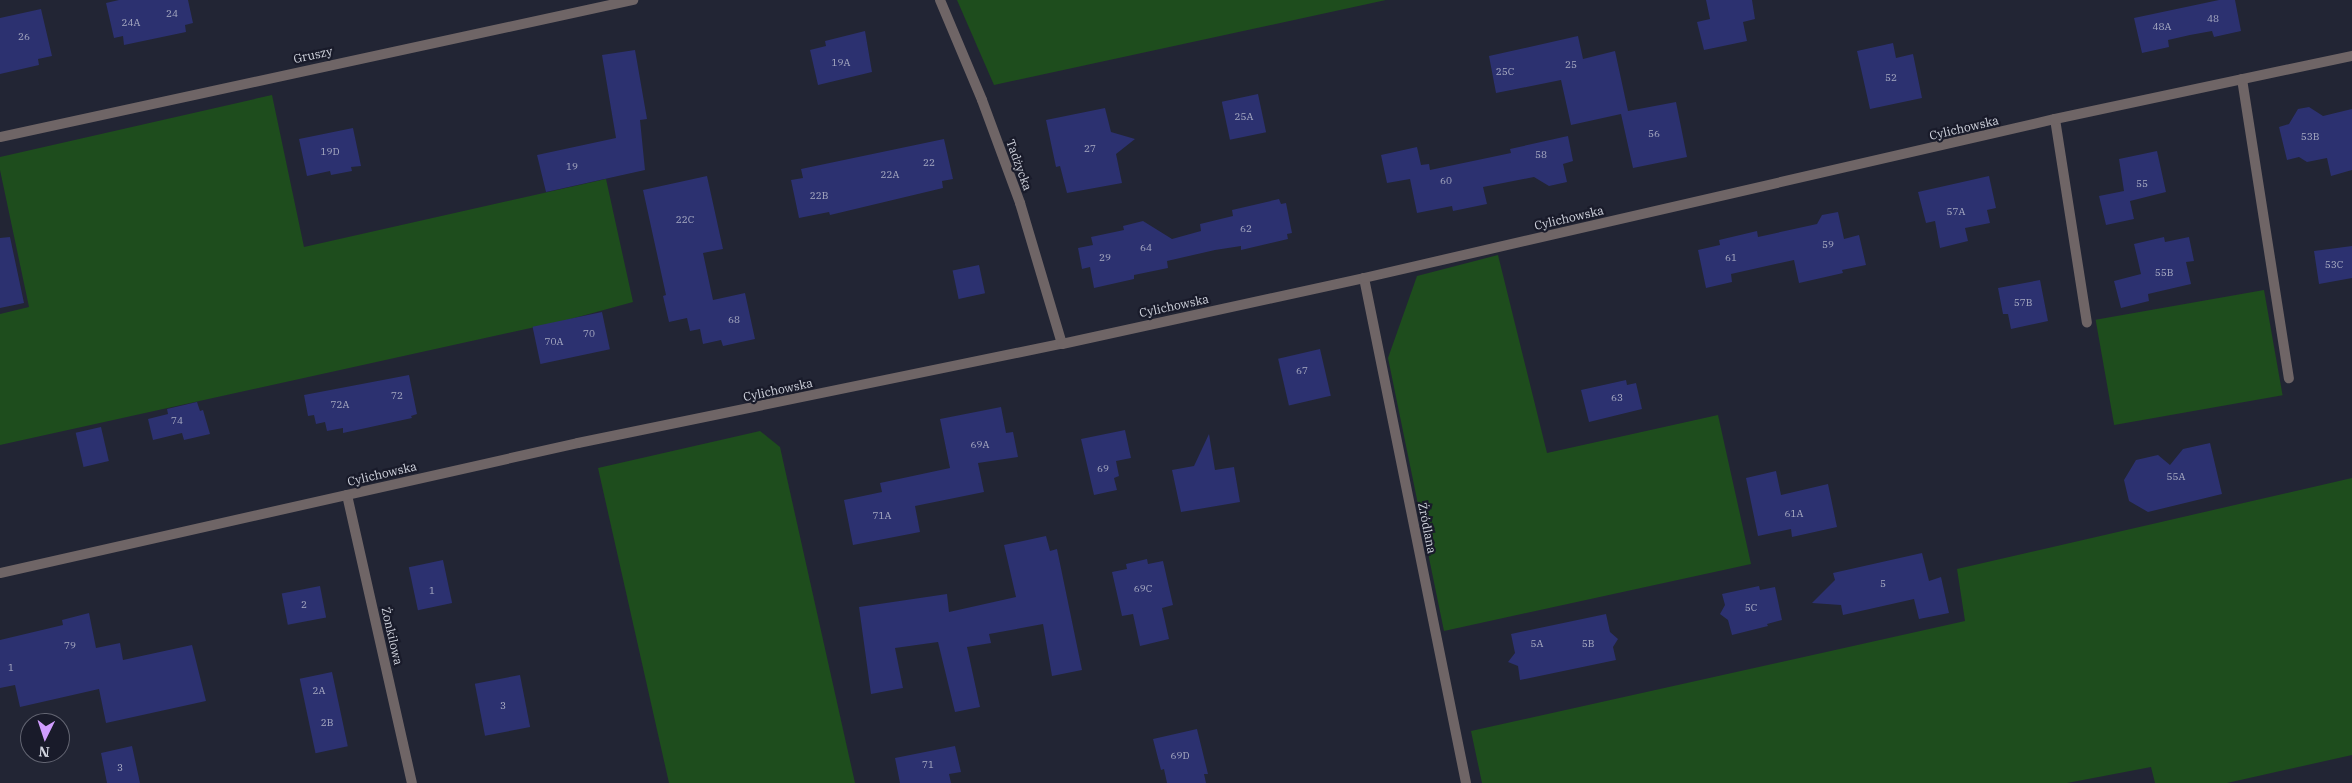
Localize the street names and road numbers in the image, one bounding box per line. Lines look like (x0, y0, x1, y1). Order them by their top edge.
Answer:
street label: Gruszy (292, 44, 334, 66)
street label: Cylichowska (1928, 113, 2000, 143)
street label: Tadżycka (1003, 137, 1035, 193)
street label: Cylichowska (1533, 203, 1605, 233)
street label: Cylichowska (1138, 292, 1210, 320)
street label: Cylichowska (742, 376, 814, 404)
street label: Cylichowska (346, 459, 418, 489)
street label: Źródlana (1415, 501, 1439, 555)
street label: Żonkilowa (378, 606, 406, 666)

